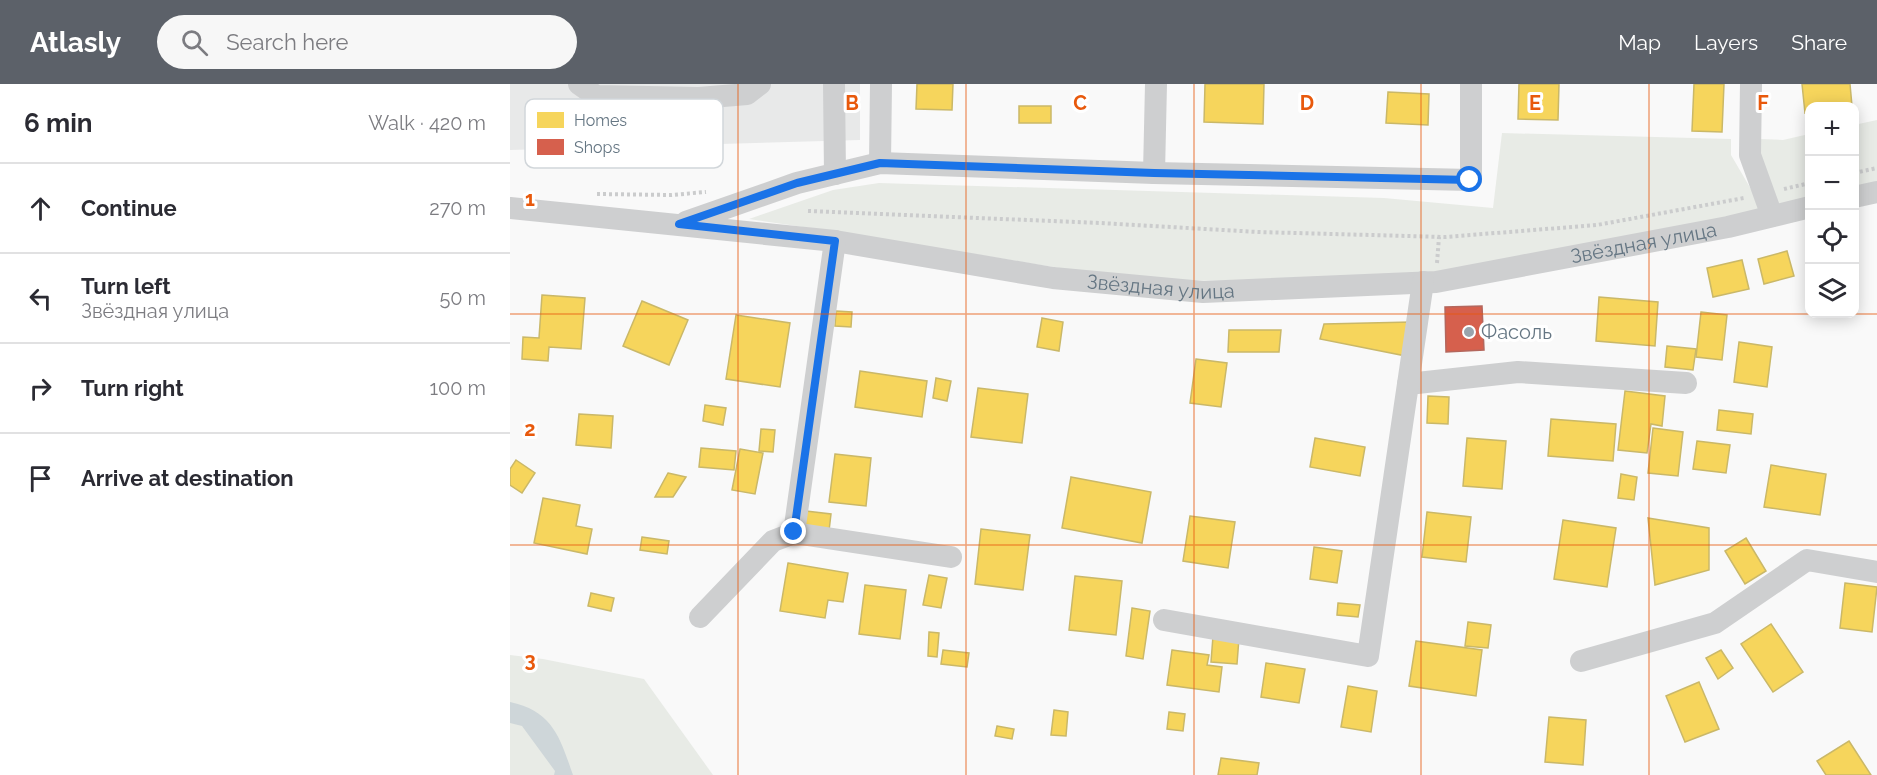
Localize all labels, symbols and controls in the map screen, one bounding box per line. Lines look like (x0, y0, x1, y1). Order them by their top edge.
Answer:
search box (157, 15, 577, 69)
text: Atlasly (30, 26, 121, 59)
icon: search (178, 26, 211, 59)
text: Search here (226, 29, 348, 55)
text: Map (1618, 30, 1661, 55)
text: Layers (1694, 30, 1758, 55)
text: Share (1791, 30, 1847, 55)
text: B (845, 91, 859, 115)
text: C (1073, 91, 1087, 115)
text: D (1300, 91, 1314, 115)
text: E (1529, 91, 1541, 115)
text: F (1757, 91, 1769, 115)
legend (525, 99, 723, 168)
map controls (1805, 102, 1859, 318)
button: + (1805, 102, 1859, 156)
text: 6 min (24, 108, 93, 138)
text: Walk · 420 m (368, 111, 486, 135)
text: Homes (574, 111, 627, 130)
text: Shops (574, 138, 620, 157)
button: − (1805, 156, 1859, 210)
route start (1456, 166, 1482, 192)
text: 1 (525, 187, 535, 211)
icon: ahead (24, 192, 57, 225)
text: Continue (81, 195, 177, 221)
text: 270 m (429, 196, 486, 220)
button: locate (1805, 210, 1859, 264)
street label: Звёздная улица (1569, 217, 1719, 268)
button: layers (1805, 264, 1859, 318)
street label: Звёздная улица (1086, 269, 1235, 304)
text: Turn left (81, 273, 171, 299)
icon: left (24, 282, 57, 315)
text: 50 m (439, 286, 486, 310)
text: Звёздная улица (81, 299, 229, 323)
place label: Фасоль (1481, 320, 1552, 344)
marker: Фасоль (1462, 325, 1476, 339)
icon: right (24, 372, 57, 405)
text: Turn right (81, 375, 184, 401)
text: 100 m (429, 376, 486, 400)
text: 2 (524, 417, 536, 441)
icon: arrive (24, 462, 57, 495)
text: Arrive at destination (81, 465, 294, 491)
route end (780, 518, 806, 544)
text: 3 (524, 648, 536, 672)

